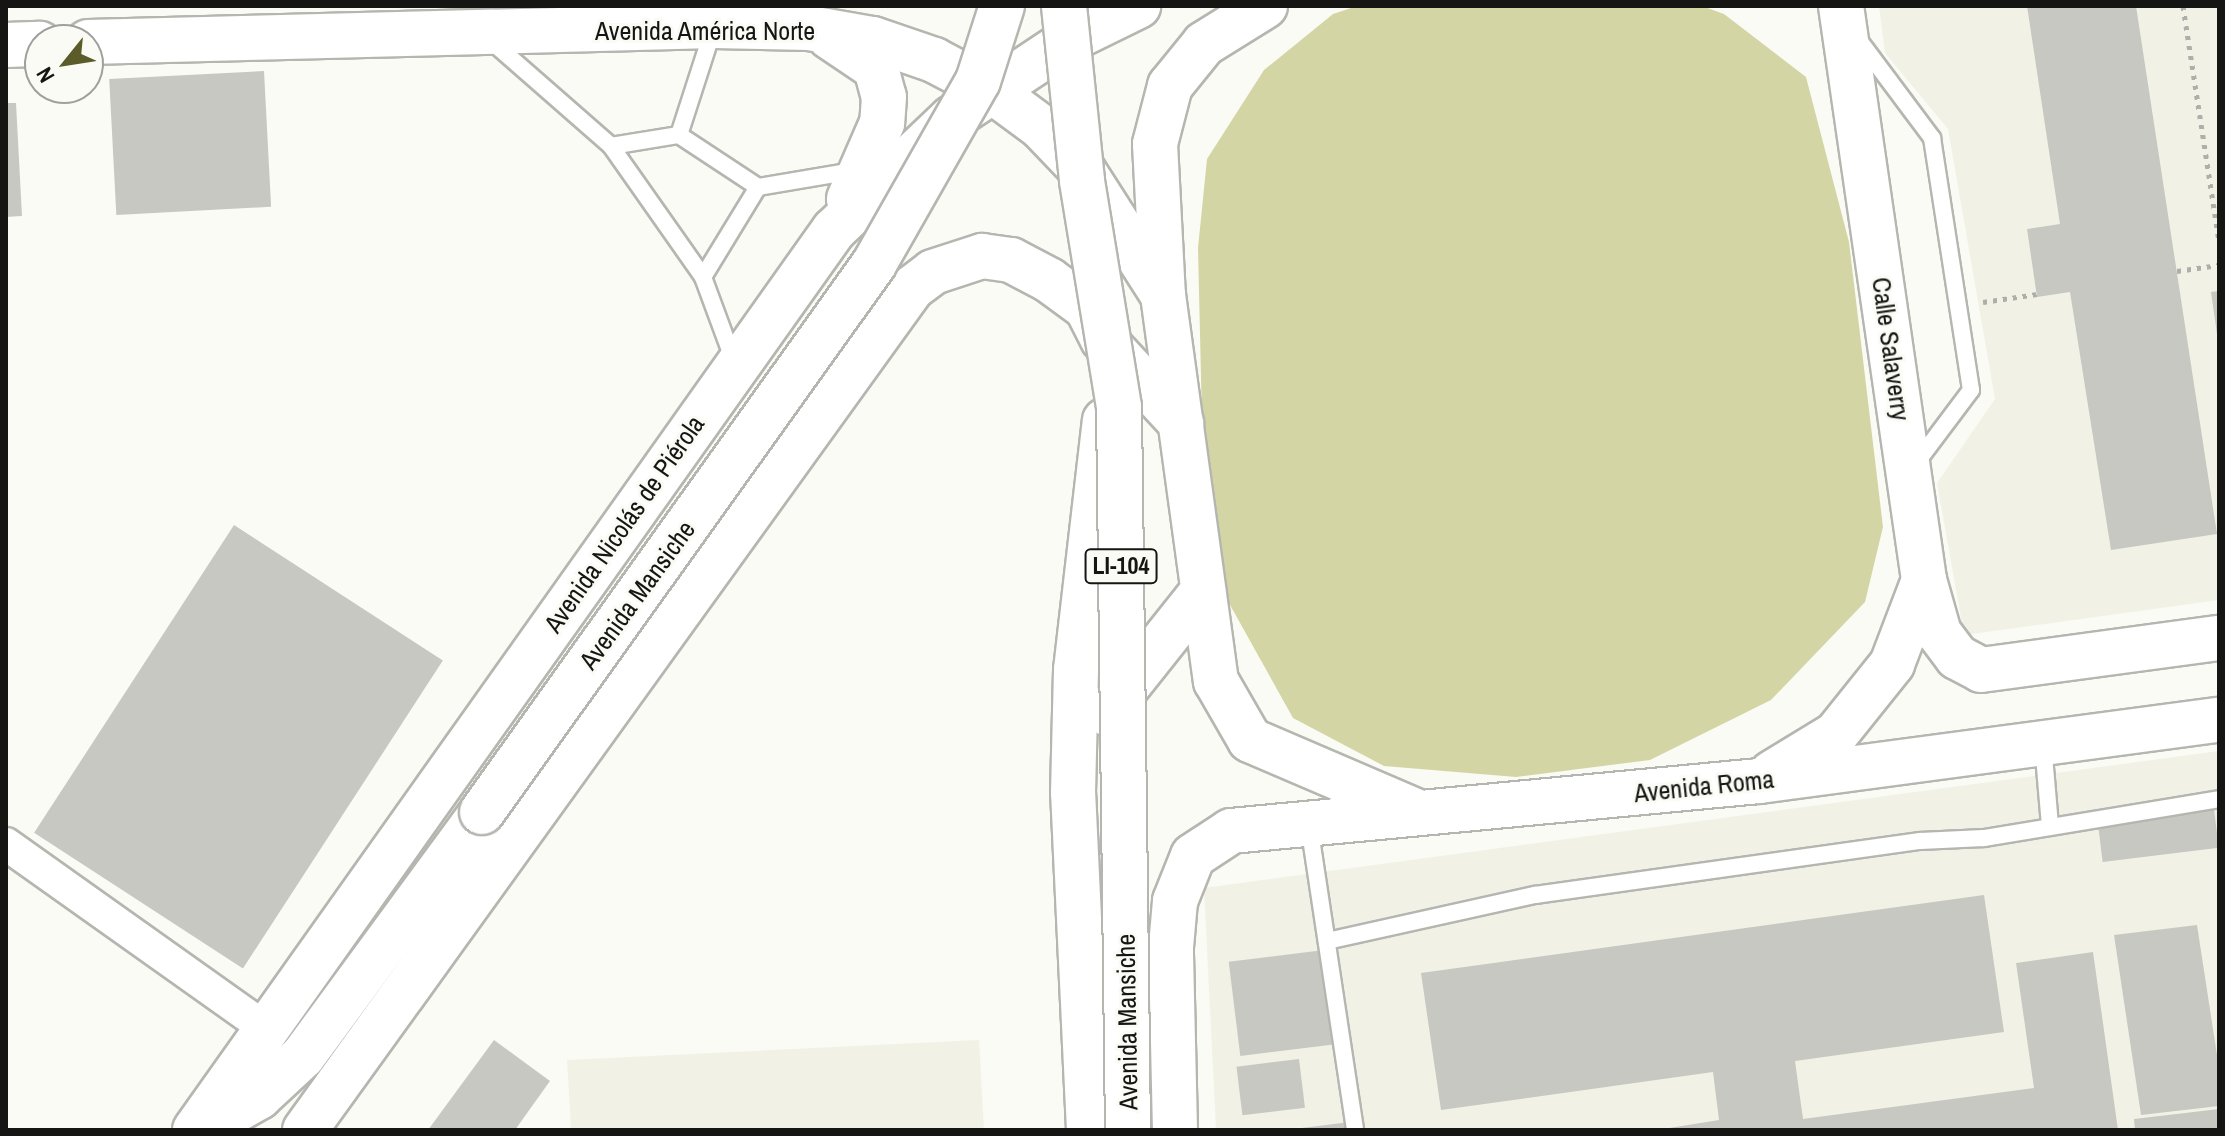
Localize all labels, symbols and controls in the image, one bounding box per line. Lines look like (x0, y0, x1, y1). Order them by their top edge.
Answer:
street label: Avenida América Norte (594, 15, 816, 47)
north arrow (24, 24, 104, 104)
text: N (29, 62, 61, 88)
street label: Calle Salaverry (1865, 275, 1917, 423)
street label: Avenida Nicolás de Piérola (537, 409, 711, 639)
street label: Avenida Mansiche (573, 515, 701, 675)
road number: LI-104 (1083, 546, 1159, 586)
street label: Avenida Roma (1632, 763, 1776, 809)
street label: Avenida Mansiche (1110, 934, 1144, 1110)

